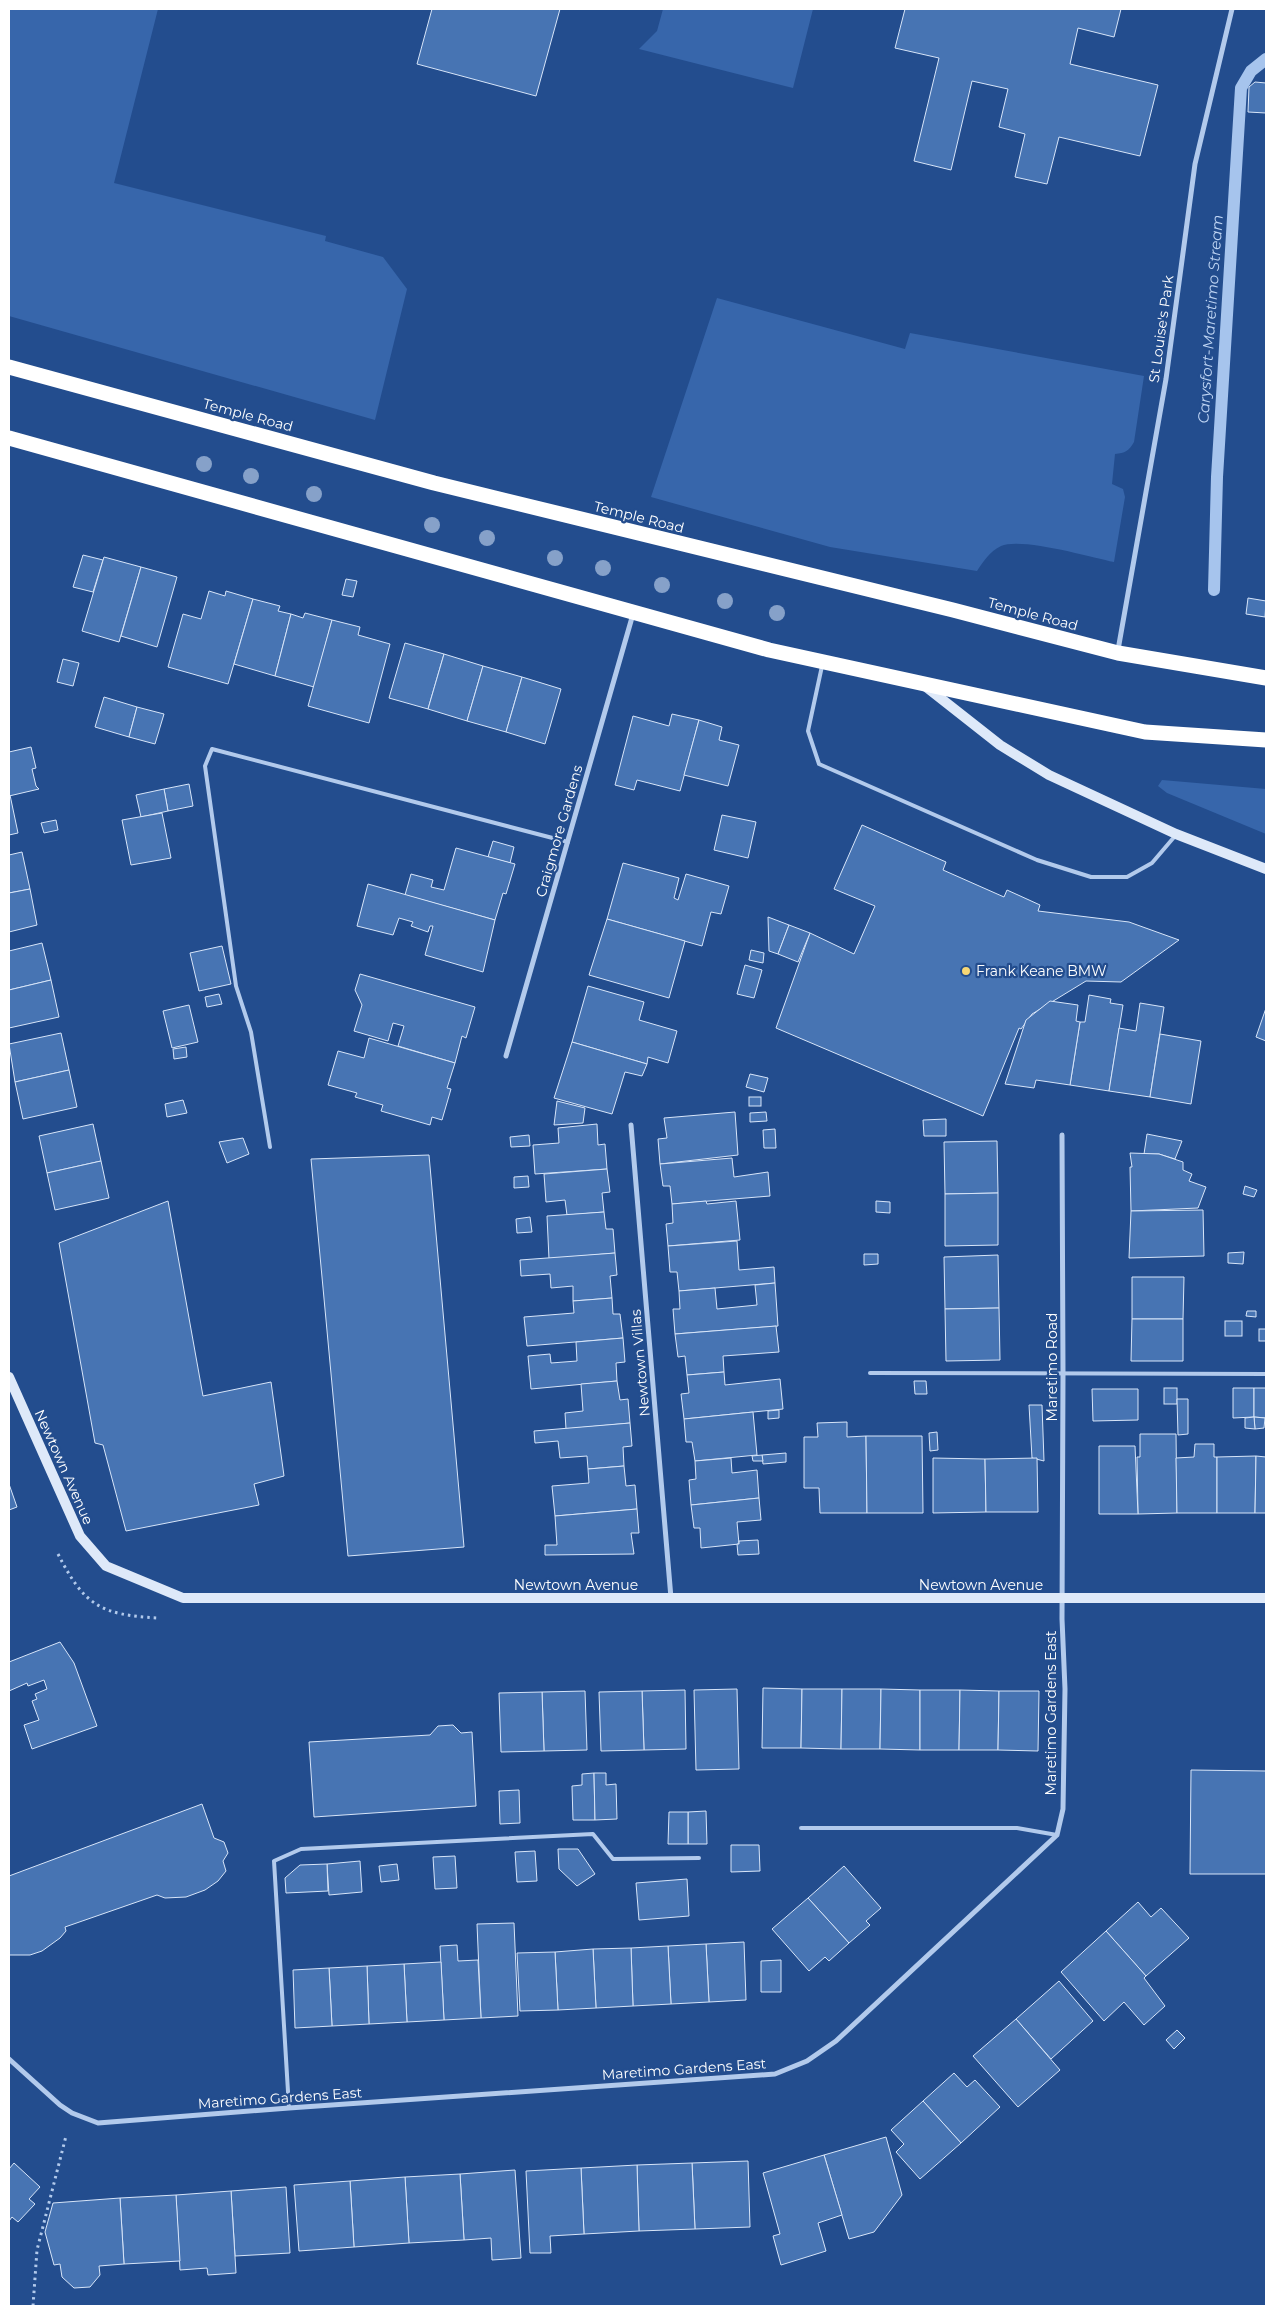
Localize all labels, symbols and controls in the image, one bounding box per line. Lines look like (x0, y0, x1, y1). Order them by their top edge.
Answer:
water label: Carysfort-Maretimo Stream (1193, 214, 1227, 424)
street label: St Louise's Park (1145, 274, 1178, 384)
street label: Temple Road (201, 394, 295, 436)
street label: Temple Road (592, 497, 686, 537)
street label: Temple Road (986, 593, 1080, 635)
street label: Craigmore Gardens (532, 763, 587, 899)
place label: Frank Keane BMW (976, 962, 1107, 980)
marker: Frank Keane BMW (960, 965, 972, 977)
street label: Newtown Villas (626, 1309, 654, 1417)
street label: Maretimo Road (1043, 1313, 1061, 1421)
street label: Newtown Avenue (30, 1407, 98, 1527)
street label: Newtown Avenue (514, 1576, 638, 1594)
street label: Newtown Avenue (919, 1576, 1043, 1594)
street label: Maretimo Gardens East (1042, 1630, 1060, 1795)
street label: Maretimo Gardens East (601, 2054, 767, 2084)
street label: Maretimo Gardens East (197, 2083, 363, 2113)

